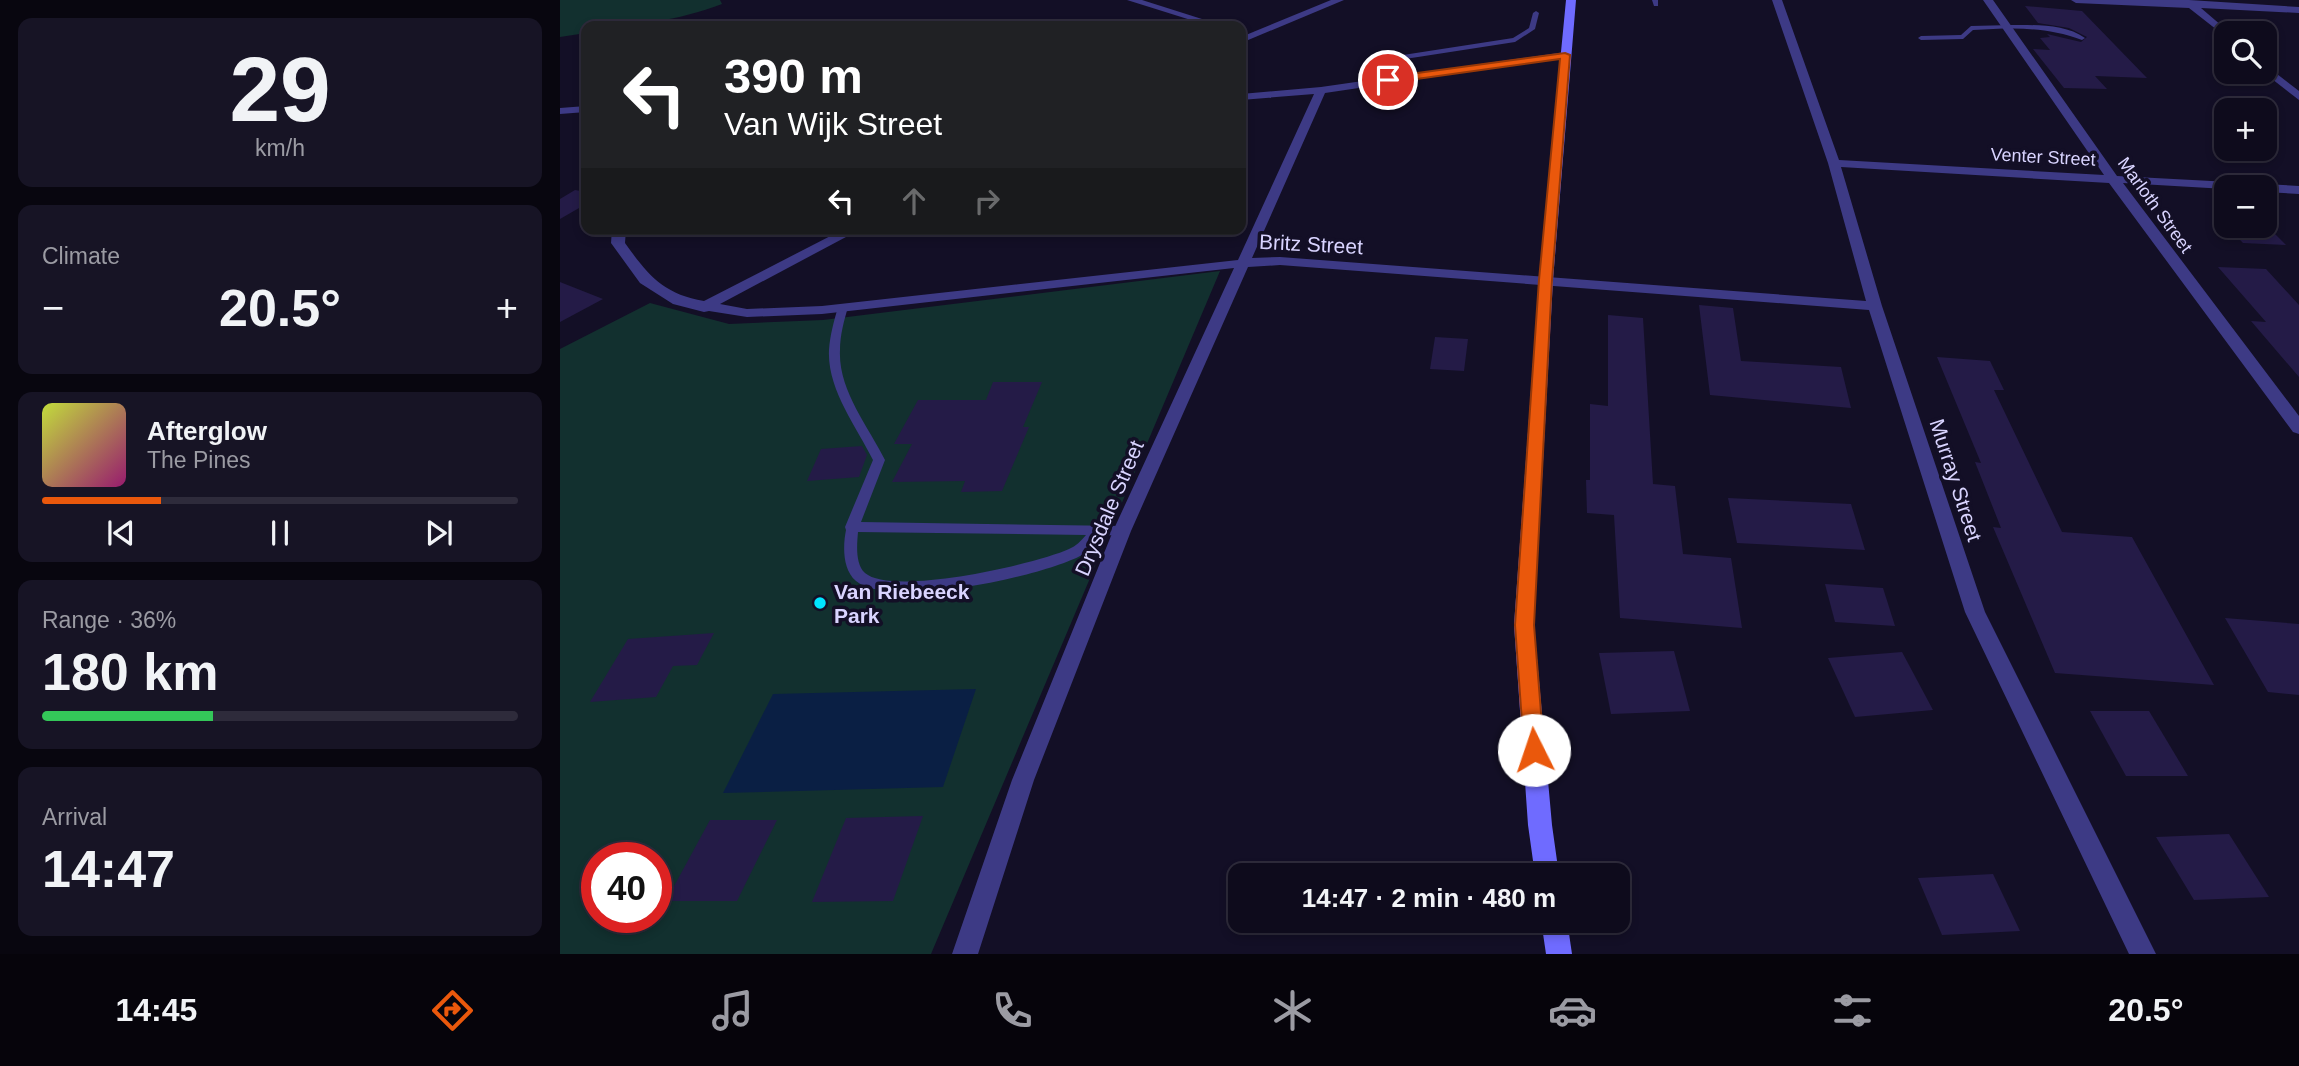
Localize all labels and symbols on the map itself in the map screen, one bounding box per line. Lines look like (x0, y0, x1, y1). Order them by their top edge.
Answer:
pin (1358, 50, 1418, 110)
street label: Venter Street (1990, 144, 2096, 170)
street label: Marloth Street (2114, 153, 2196, 257)
street label: Britz Street (1259, 230, 1364, 258)
street label: Murray Street (1925, 416, 1987, 544)
street label: Drysdale Street (1070, 437, 1148, 579)
place label: Van Riebeeck Park (834, 580, 970, 627)
marker: Van Riebeeck Park (812, 595, 828, 611)
position arrow (1497, 713, 1571, 787)
speed limit sign: 40 (581, 842, 672, 933)

